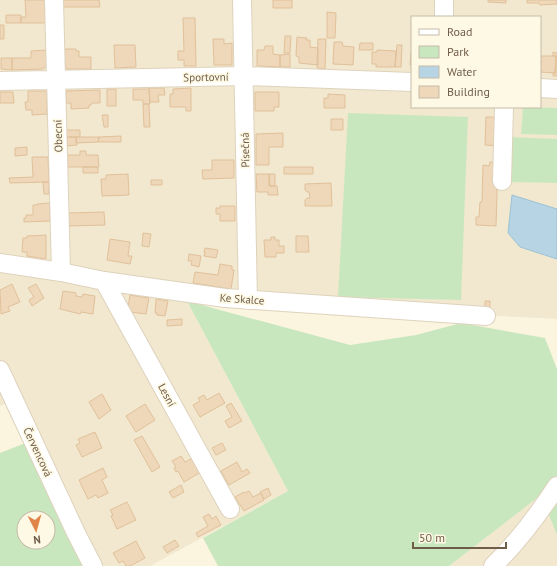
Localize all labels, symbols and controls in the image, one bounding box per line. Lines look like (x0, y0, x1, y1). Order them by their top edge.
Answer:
legend (411, 16, 541, 108)
text: Road (447, 24, 472, 39)
text: Park (447, 44, 469, 59)
text: Water (447, 64, 477, 79)
street label: Sportovní (183, 70, 229, 84)
text: Building (447, 84, 490, 99)
street label: Obecní (50, 119, 66, 153)
street label: Písečná (238, 132, 252, 168)
street label: Ke Skalce (219, 290, 265, 308)
street label: Lesní (155, 381, 179, 409)
street label: Červencová (20, 425, 56, 479)
north arrow (16, 510, 56, 550)
scale bar (413, 524, 506, 550)
text: 50 m (419, 530, 445, 545)
text: N (33, 533, 41, 547)

